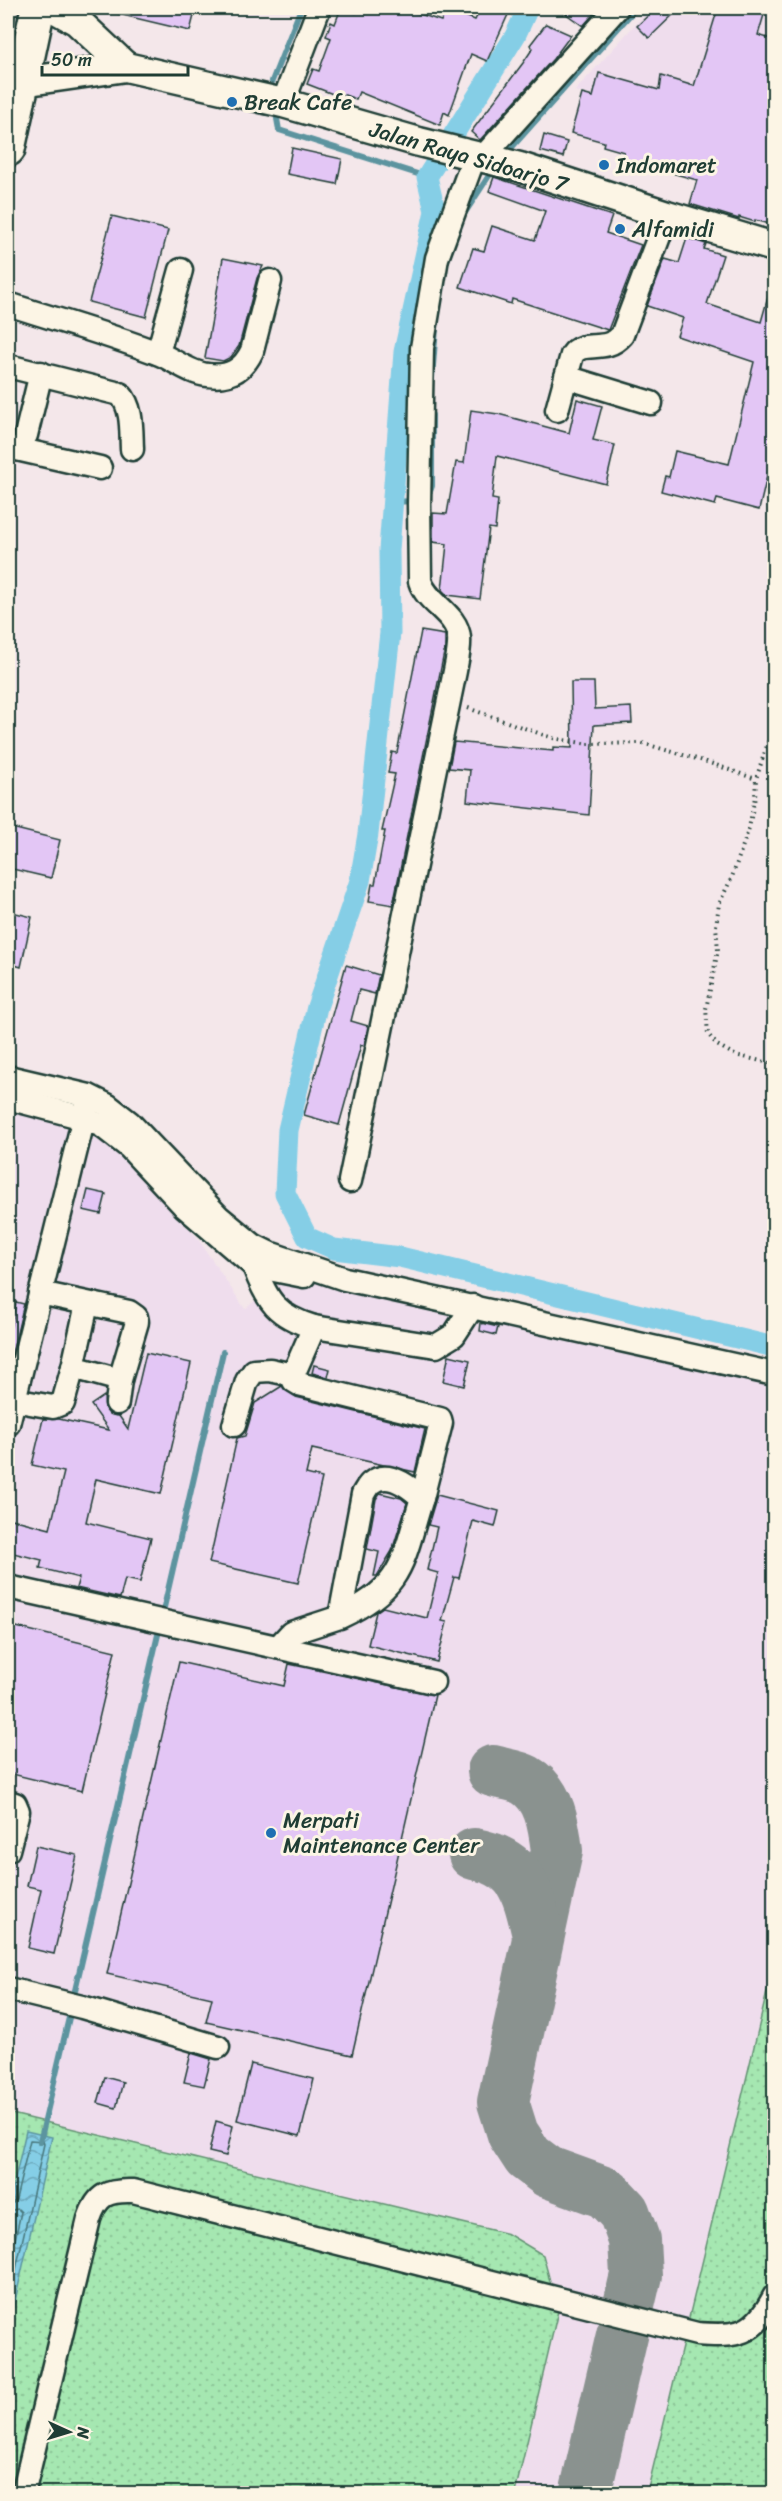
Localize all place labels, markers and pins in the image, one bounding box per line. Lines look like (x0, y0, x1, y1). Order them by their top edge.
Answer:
place label: Break Cafe (244, 83, 352, 122)
marker: Break Cafe (225, 95, 239, 109)
place label: Indomaret (615, 146, 717, 185)
marker: Indomaret (597, 158, 611, 172)
place label: Alfamidi (631, 210, 715, 249)
marker: Alfamidi (613, 222, 627, 236)
place label: Merpati Maintenance Center (283, 1801, 481, 1865)
marker: Merpati Maintenance Center (264, 1826, 278, 1840)

